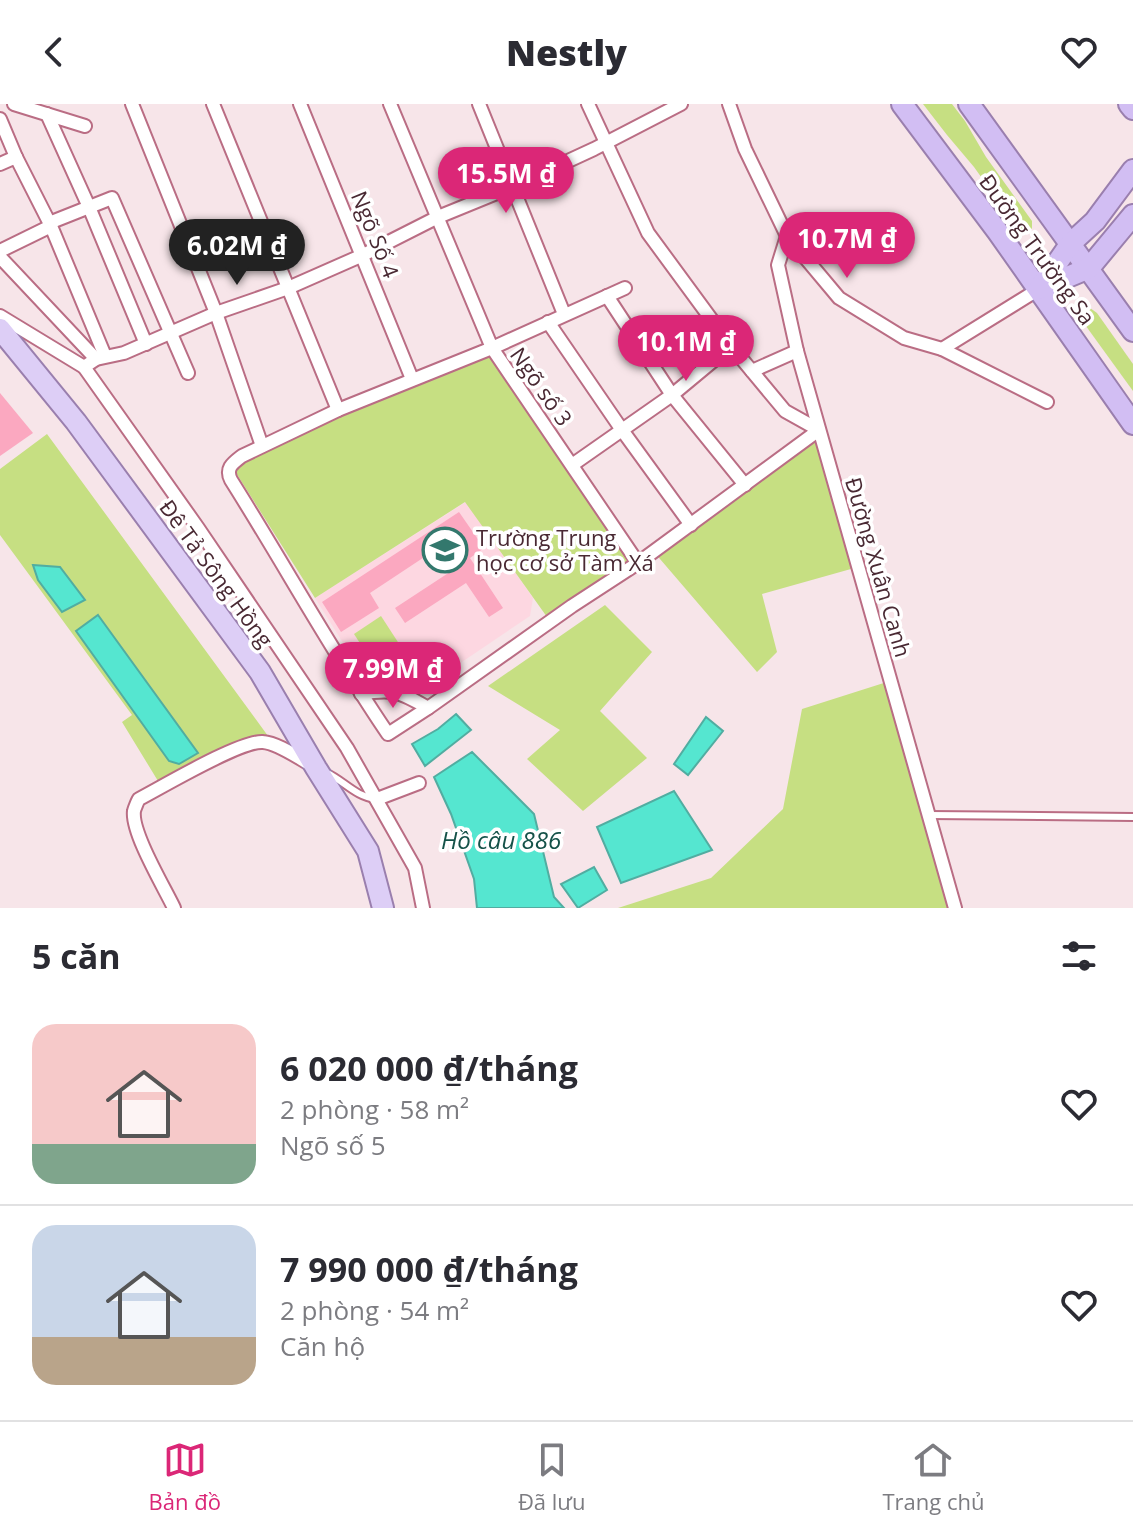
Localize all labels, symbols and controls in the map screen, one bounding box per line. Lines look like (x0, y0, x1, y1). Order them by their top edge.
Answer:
text: Nestly (506, 28, 627, 77)
icon: back (32, 30, 76, 74)
icon: heart (1057, 30, 1101, 74)
pin: 15.5M ₫ (432, 147, 580, 215)
text: 15.5M ₫ (456, 155, 556, 191)
street label: Đường Trường Sa (973, 167, 1103, 331)
street label: Ngõ Số 4 (345, 186, 407, 282)
pin: 10.7M ₫ (773, 212, 921, 280)
pin: 6.02M ₫ (163, 219, 311, 287)
text: 10.7M ₫ (797, 220, 897, 256)
text: 6.02M ₫ (187, 227, 287, 263)
pin: 10.1M ₫ (612, 315, 760, 383)
text: 10.1M ₫ (636, 323, 736, 359)
street label: Ngõ số 3 (504, 341, 580, 431)
street label: Đường Xuân Canh (839, 474, 919, 660)
street label: Đê Tả Sông Hồng (153, 493, 281, 653)
place label: Trường Trung học cơ sở Tàm Xá (476, 522, 654, 577)
school or university icon: Trường Trung học cơ sở Tàm Xá (421, 526, 469, 574)
pin: 7.99M ₫ (319, 642, 467, 710)
text: 7.99M ₫ (343, 650, 443, 686)
water label: Hồ câu 886 (441, 823, 562, 856)
text: 5 căn (32, 933, 121, 979)
icon: filters (1057, 934, 1101, 978)
text: 6 020 000 ₫/tháng (280, 1045, 578, 1091)
icon: home (96, 1056, 192, 1152)
icon: heart (1057, 1082, 1101, 1126)
text: 2 phòng · 58 m² (280, 1091, 469, 1127)
text: Ngõ số 5 (280, 1127, 386, 1163)
text: 7 990 000 ₫/tháng (280, 1246, 578, 1292)
icon: home (96, 1257, 192, 1353)
icon: heart (1057, 1283, 1101, 1327)
text: 2 phòng · 54 m² (280, 1292, 469, 1328)
text: Căn hộ (280, 1328, 365, 1364)
tab: Bản đồ (149, 1438, 221, 1516)
tab: Đã lưu (518, 1438, 585, 1516)
tab: Trang chủ (882, 1438, 984, 1516)

